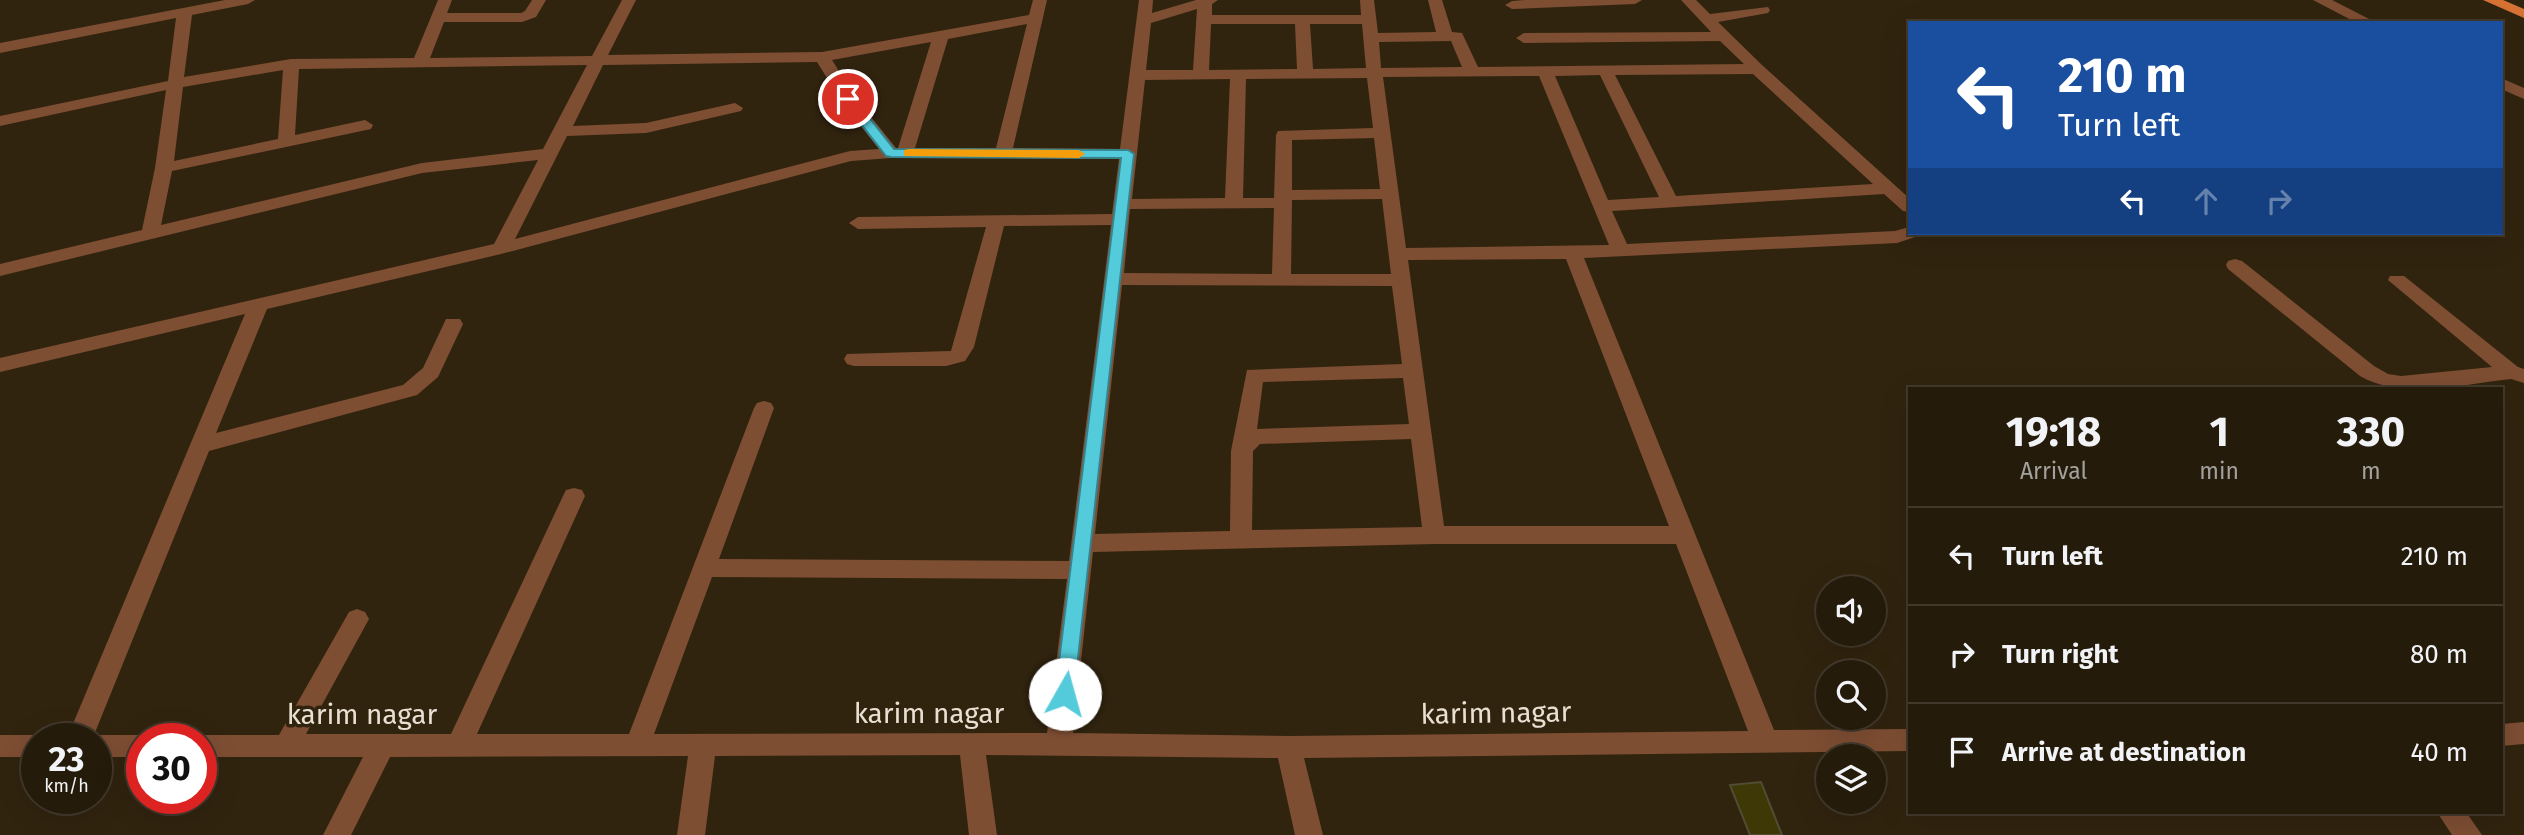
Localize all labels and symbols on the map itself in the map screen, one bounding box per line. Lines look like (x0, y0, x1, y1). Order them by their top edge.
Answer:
pin (818, 69, 878, 129)
position arrow (1028, 657, 1102, 731)
street label: karim nagar (1420, 695, 1572, 731)
street label: karim nagar (854, 697, 1005, 730)
street label: karim nagar (287, 698, 438, 731)
speed limit sign: 30 (126, 723, 217, 814)

